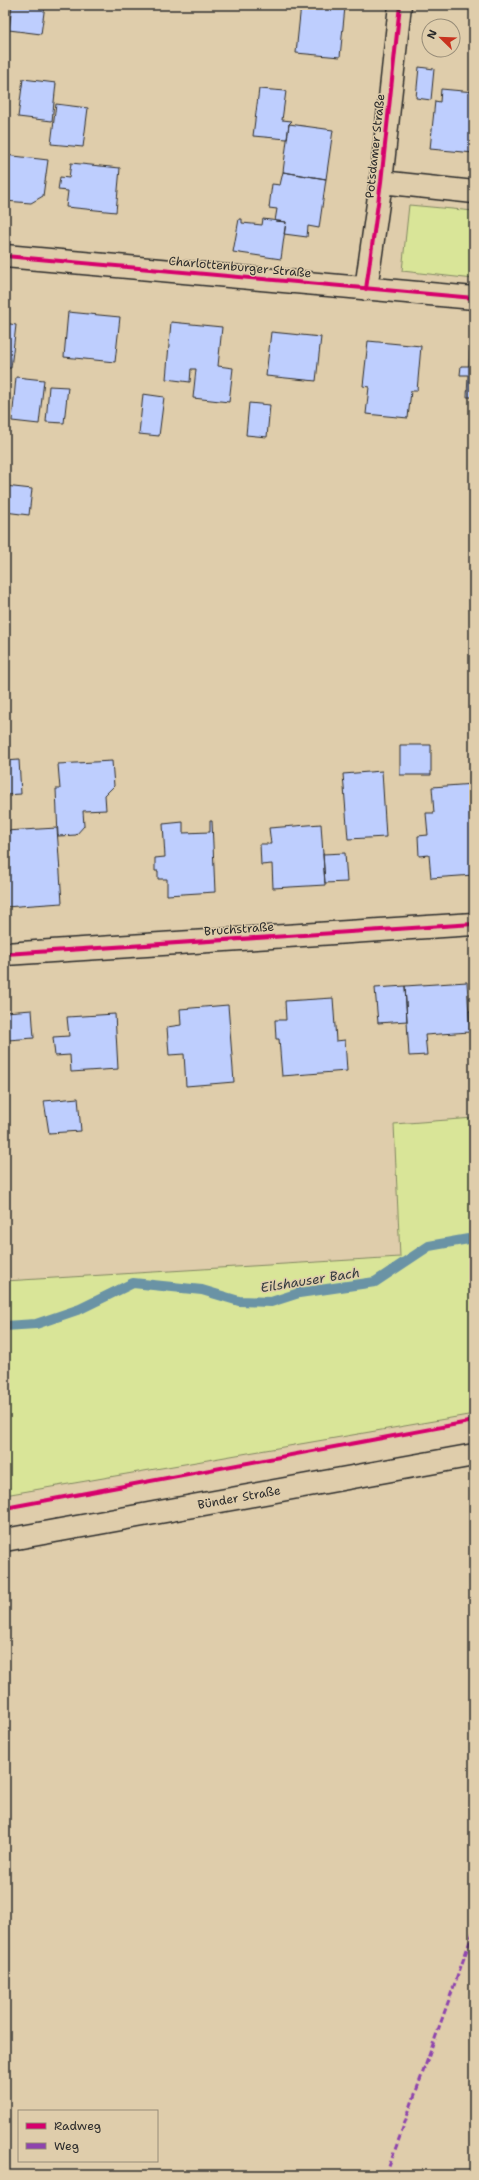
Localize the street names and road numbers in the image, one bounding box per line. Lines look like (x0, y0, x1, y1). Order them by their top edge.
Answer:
street label: Potsdamer Straße (362, 93, 388, 199)
street label: Charlottenburger Straße (168, 253, 312, 281)
street label: Bruchstraße (203, 919, 275, 939)
street label: Bünder Straße (196, 1482, 282, 1513)

